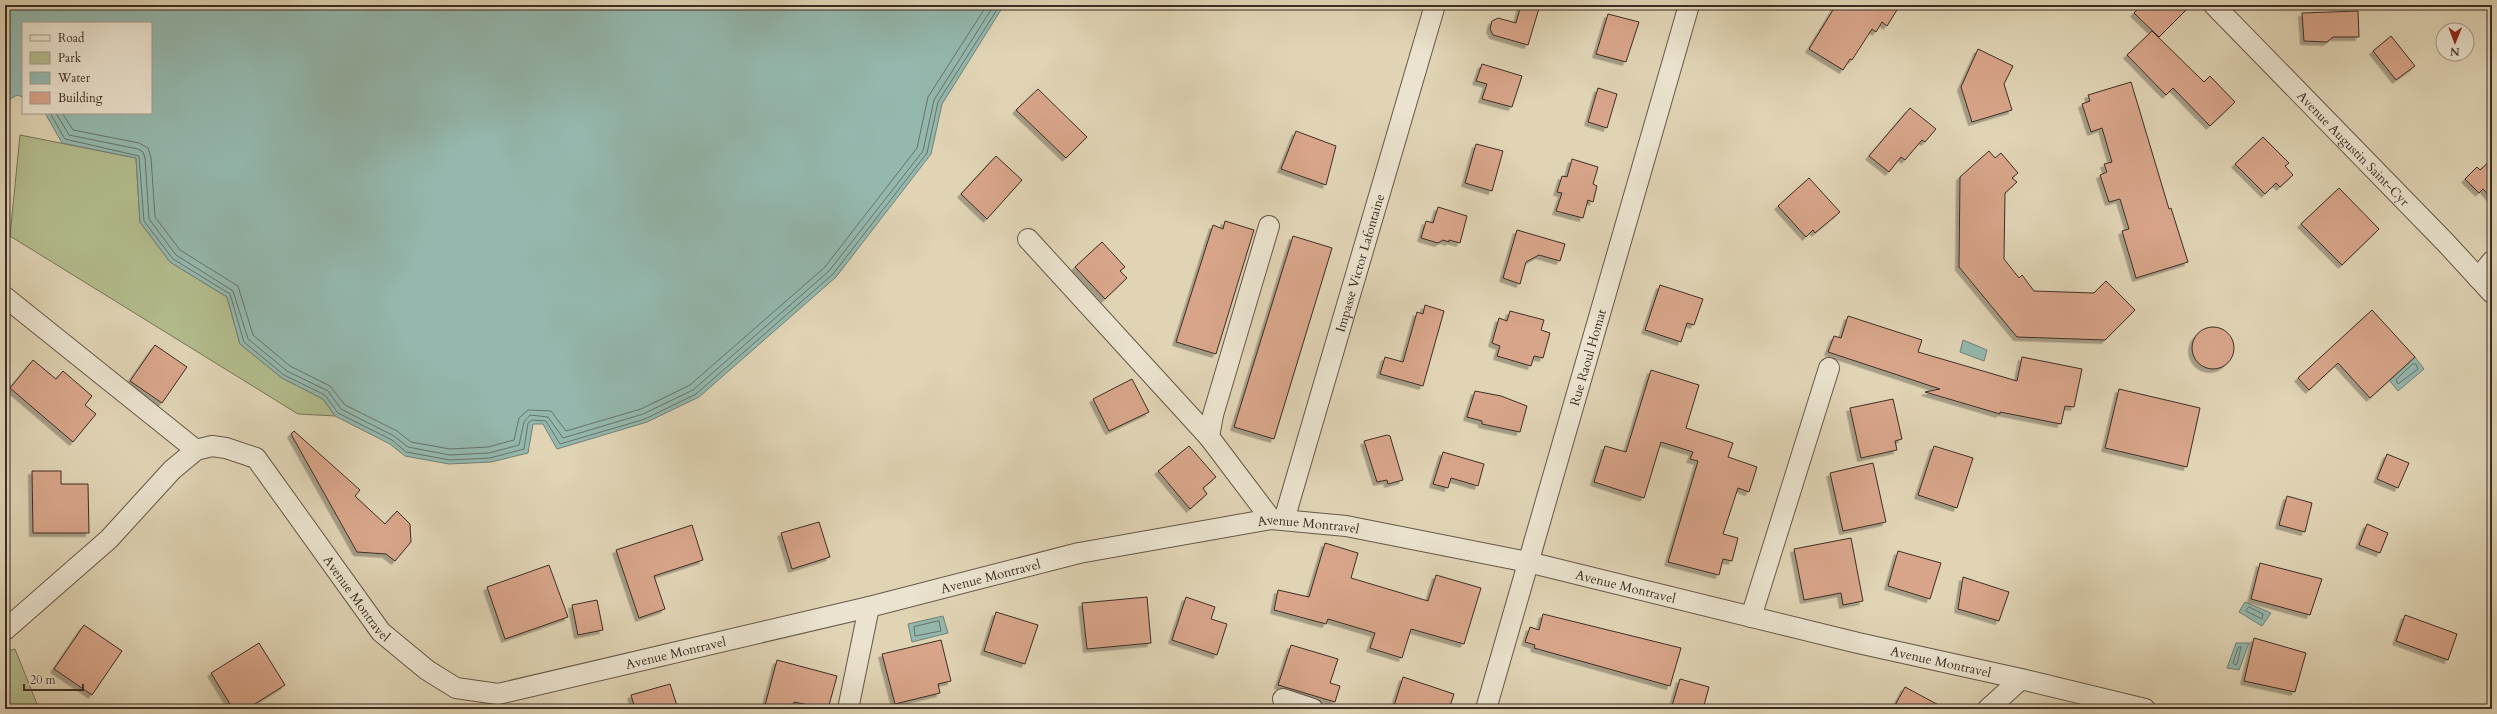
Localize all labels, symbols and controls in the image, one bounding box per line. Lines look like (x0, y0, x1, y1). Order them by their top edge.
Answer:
legend (22, 22, 152, 114)
north arrow (2435, 22, 2475, 62)
text: Road (58, 30, 85, 46)
text: N (2449, 44, 2460, 59)
text: Park (58, 50, 82, 66)
text: Water (57, 70, 91, 86)
street label: Avenue Augustin Saint-Cyr (2293, 87, 2413, 211)
text: Building (58, 90, 103, 106)
street label: Impasse Victor Lafontaine (1332, 192, 1389, 334)
street label: Rue Raoul Homat (1566, 307, 1611, 408)
street label: Avenue Montravel (1256, 511, 1361, 539)
street label: Avenue Montravel (319, 552, 394, 646)
street label: Avenue Montravel (939, 555, 1043, 598)
street label: Avenue Montravel (1574, 566, 1678, 608)
street label: Avenue Montravel (624, 633, 728, 674)
street label: Avenue Montravel (1889, 642, 1993, 682)
scale bar (24, 666, 83, 692)
text: 20 m (30, 672, 57, 688)

